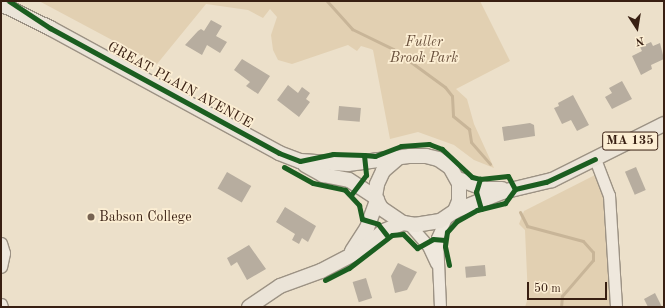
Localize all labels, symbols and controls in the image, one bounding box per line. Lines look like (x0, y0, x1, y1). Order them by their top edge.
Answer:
north arrow (617, 8, 657, 48)
park label: Fuller Brook Park (390, 34, 458, 66)
text: N (634, 34, 645, 46)
street label: GREAT PLAIN AVENUE (105, 38, 255, 132)
road number: MA 135 (602, 130, 658, 152)
place label: Babson College (99, 209, 192, 225)
marker: Babson College (86, 212, 96, 222)
scale bar (529, 274, 609, 300)
text: 50 m (534, 283, 561, 295)

